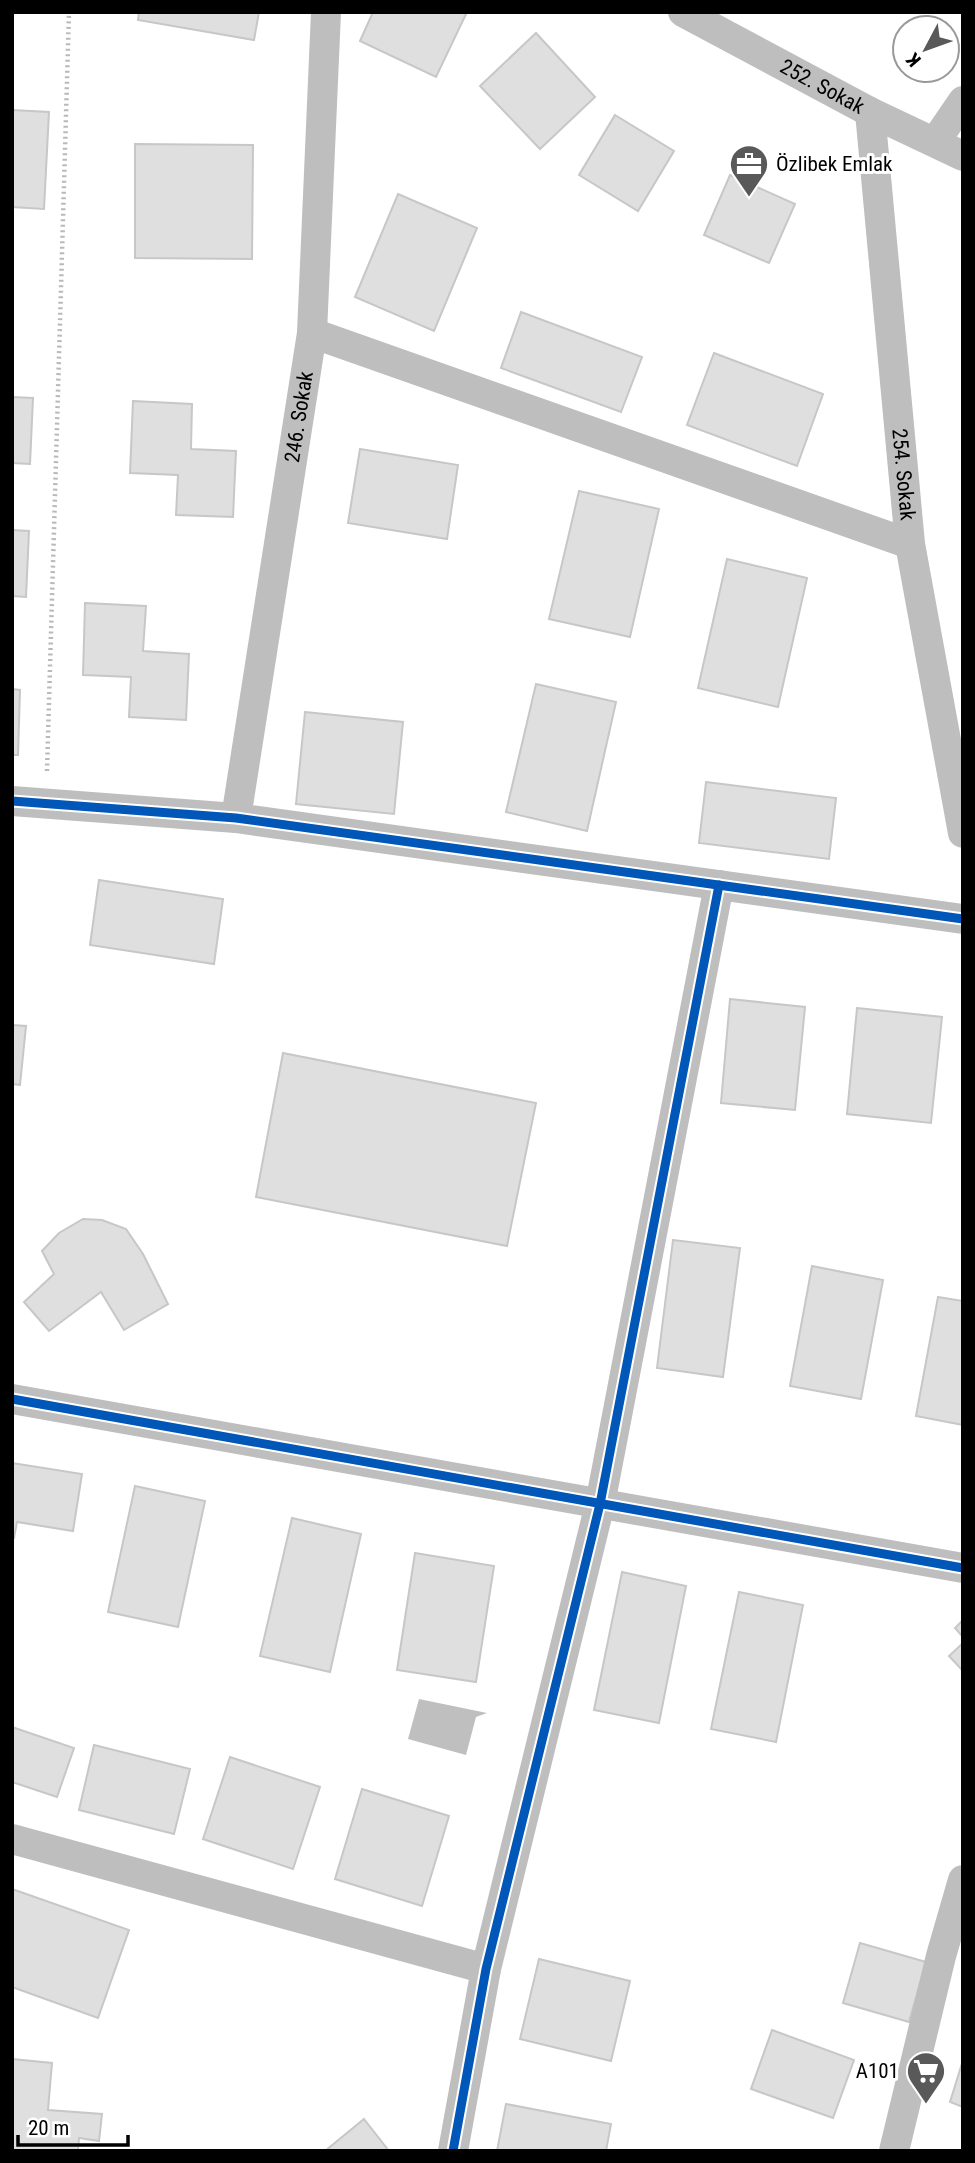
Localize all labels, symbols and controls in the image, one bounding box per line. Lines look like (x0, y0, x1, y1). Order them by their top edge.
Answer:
north arrow (891, 14, 961, 84)
text: K (901, 48, 926, 71)
street label: 252. Sokak (776, 54, 869, 119)
office icon: Özlibek Emlak (728, 143, 770, 198)
place label: Özlibek Emlak (776, 152, 893, 176)
street label: 246. Sokak (280, 369, 318, 464)
street label: 254. Sokak (887, 428, 920, 522)
supermarket icon: A101 (905, 2050, 947, 2105)
place label: A101 (856, 2059, 899, 2083)
scale bar (18, 2104, 128, 2148)
text: 20 m (28, 2116, 69, 2140)

